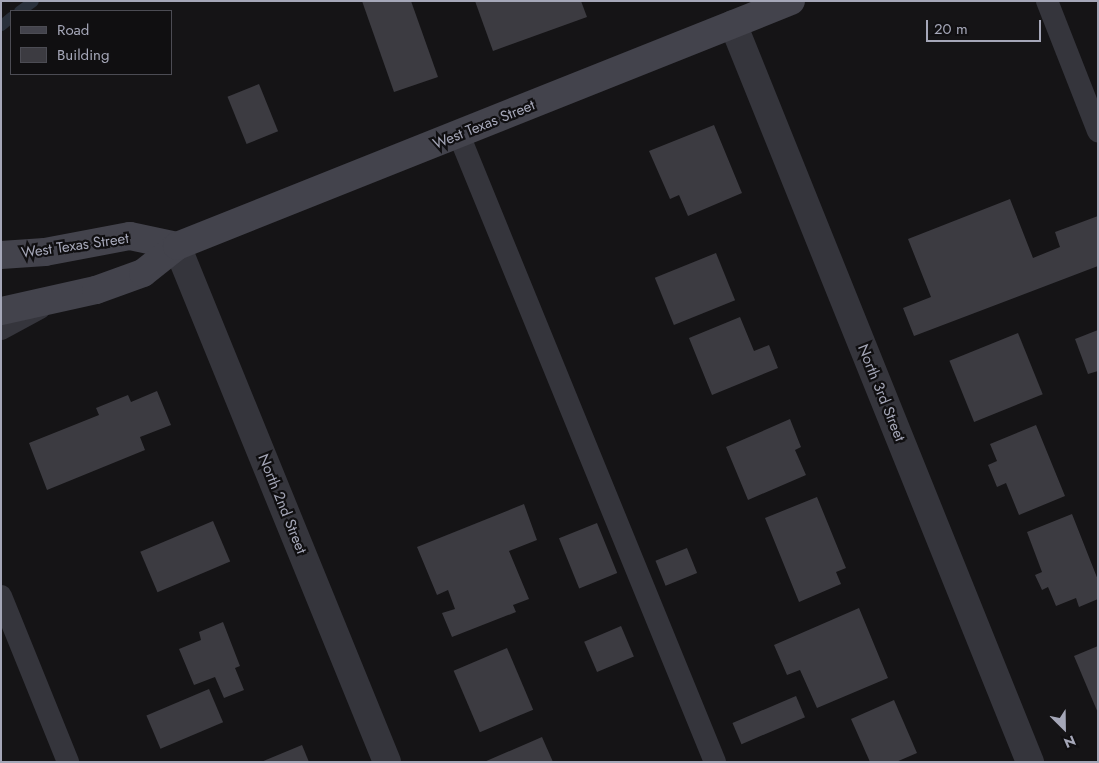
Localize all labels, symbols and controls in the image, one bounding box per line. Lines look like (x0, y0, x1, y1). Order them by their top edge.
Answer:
legend (10, 10, 172, 75)
scale bar (929, 10, 1044, 42)
text: 20 m (934, 18, 968, 40)
text: Road (57, 19, 89, 41)
text: Building (57, 44, 109, 66)
street label: West Texas Street (430, 96, 538, 154)
street label: West Texas Street (20, 230, 130, 262)
street label: North 3rd Street (853, 342, 909, 444)
street label: North 2nd Street (254, 451, 310, 557)
north arrow (1039, 703, 1089, 753)
text: N (1061, 730, 1079, 753)

